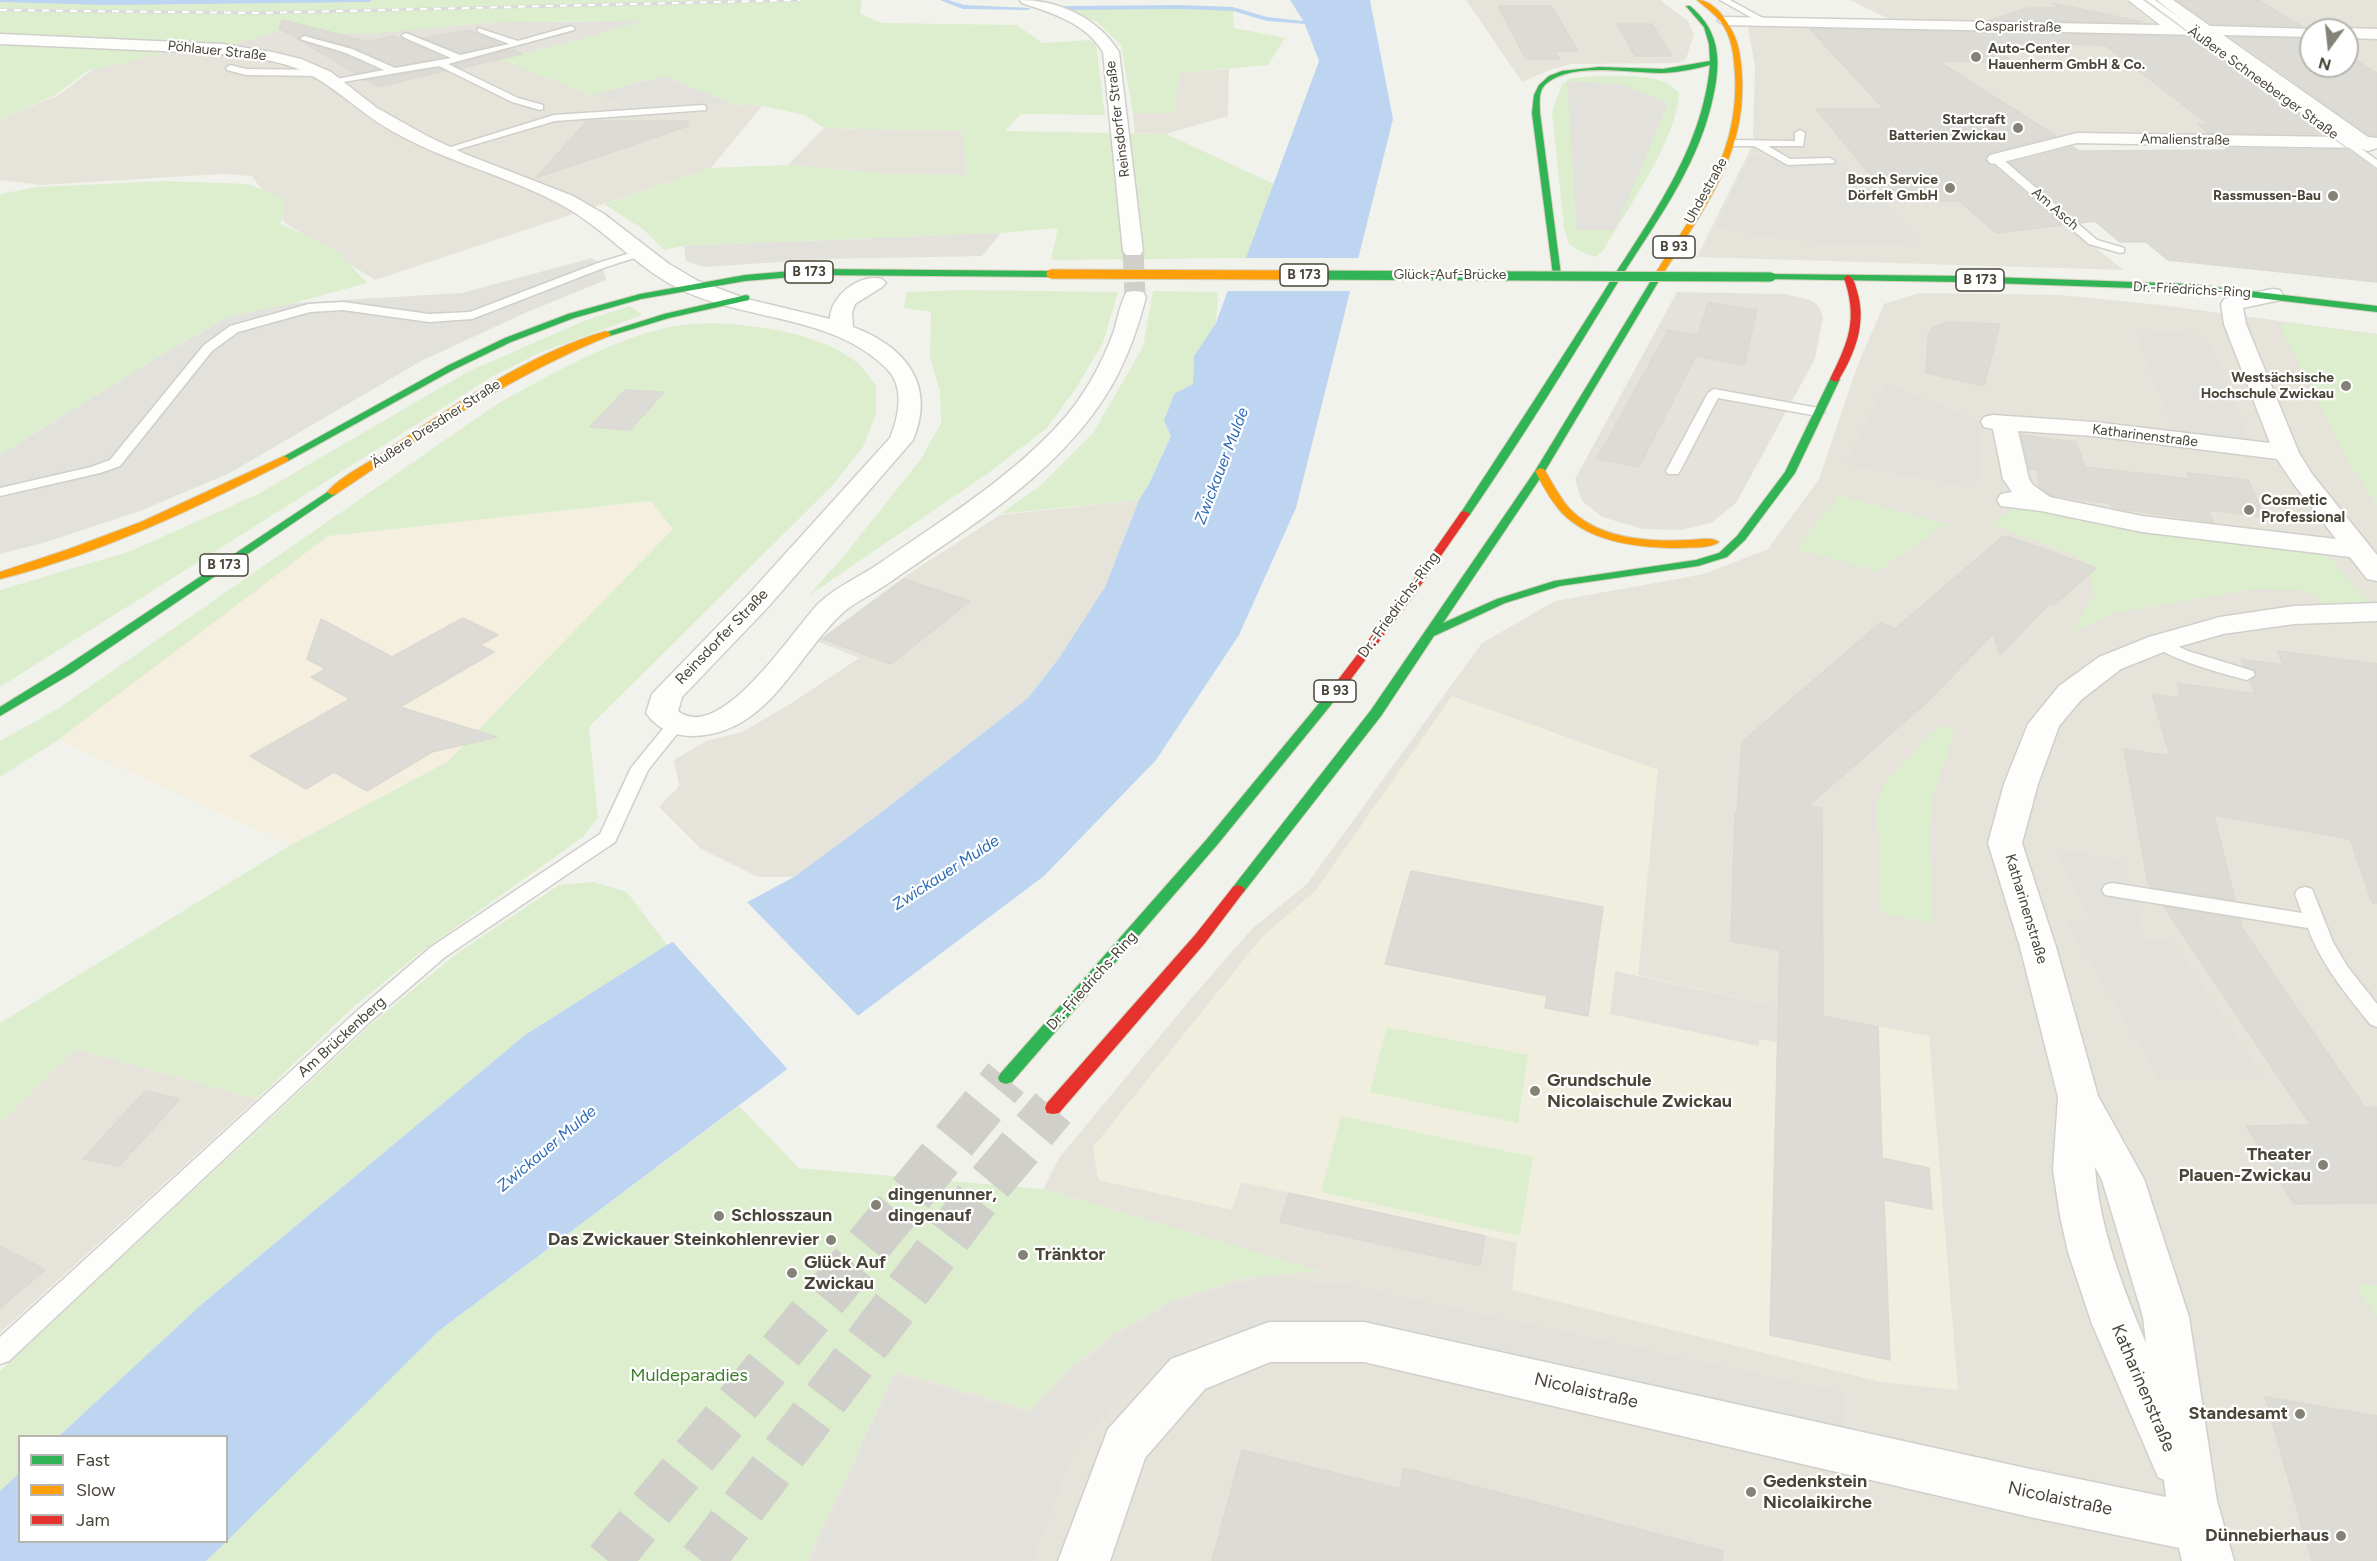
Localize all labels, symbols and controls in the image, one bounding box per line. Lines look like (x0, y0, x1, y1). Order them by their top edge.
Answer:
street label: Casparistraße (1975, 18, 2061, 36)
north arrow (2299, 18, 2359, 78)
street label: Äußere Schneeberger Straße (2185, 23, 2341, 143)
street label: Pöhlauer Straße (167, 37, 267, 65)
place label: Auto-Center Hauenherm GmbH & Co. (1988, 41, 2145, 74)
marker: Auto-Center Hauenherm GmbH & Co. (1969, 50, 1983, 64)
text: N (2316, 53, 2333, 75)
street label: Reinsdorfer Straße (1103, 60, 1133, 178)
place label: Startcraft Batterien Zwickau (1889, 112, 2006, 144)
marker: Startcraft Batterien Zwickau (2011, 121, 2025, 135)
street label: Amalienstraße (2140, 131, 2230, 149)
street label: Uhdestraße (1681, 155, 1731, 227)
place label: Bosch Service Dörfelt GmbH (1847, 172, 1938, 204)
marker: Bosch Service Dörfelt GmbH (1943, 181, 1957, 195)
street label: Am Asch (2028, 184, 2082, 234)
place label: Rassmussen-Bau (2213, 188, 2321, 204)
marker: Rassmussen-Bau (2326, 189, 2340, 203)
road number: B 93 (1653, 236, 1695, 258)
road number: B 173 (785, 261, 833, 283)
road number: B 173 (1280, 264, 1328, 286)
street label: Glück-Auf-Brücke (1394, 267, 1506, 283)
road number: B 173 (1956, 269, 2004, 291)
street label: Dr.-Friedrichs-Ring (2133, 279, 2251, 301)
place label: Westsächsische Hochschule Zwickau (2201, 370, 2334, 402)
street label: Äußere Dresdner Straße (368, 376, 504, 472)
marker: Westsächsische Hochschule Zwickau (2339, 379, 2353, 393)
water label: Zwickauer Mulde (1191, 405, 1253, 527)
street label: Katharinenstraße (2091, 421, 2199, 451)
place label: Cosmetic Professional (2261, 492, 2345, 527)
marker: Cosmetic Professional (2242, 503, 2256, 517)
street label: Dr.-Friedrichs-Ring (1355, 548, 1443, 662)
road number: B 173 (200, 554, 248, 576)
street label: Reinsdorfer Straße (672, 586, 772, 688)
road number: B 93 (1314, 680, 1356, 702)
water label: Zwickauer Mulde (889, 831, 1003, 915)
street label: Katharinenstraße (2001, 852, 2051, 966)
street label: Dr.-Friedrichs-Ring (1043, 928, 1141, 1034)
street label: Am Brückenberg (294, 993, 390, 1081)
place label: Grundschule Nicolaischule Zwickau (1547, 1070, 1732, 1112)
marker: Grundschule Nicolaischule Zwickau (1528, 1084, 1542, 1098)
water label: Zwickauer Mulde (494, 1102, 600, 1196)
place label: Theater Plauen-Zwickau (2178, 1144, 2311, 1186)
marker: Theater Plauen-Zwickau (2316, 1158, 2330, 1172)
place label: dingenunner, dingenauf (888, 1184, 997, 1226)
marker: dingenunner, dingenauf (869, 1198, 883, 1212)
place label: Schlosszaun (731, 1205, 832, 1227)
marker: Schlosszaun (712, 1209, 726, 1223)
place label: Das Zwickauer Steinkohlenrevier (548, 1229, 819, 1251)
marker: Das Zwickauer Steinkohlenrevier (824, 1233, 838, 1247)
place label: Tränktor (1035, 1244, 1105, 1266)
marker: Tränktor (1016, 1248, 1030, 1262)
place label: Glück Auf Zwickau (804, 1252, 886, 1294)
marker: Glück Auf Zwickau (785, 1266, 799, 1280)
street label: Katharinenstraße (2106, 1321, 2180, 1455)
park label: Muldeparadies (630, 1365, 748, 1387)
street label: Nicolaistraße (1532, 1369, 1640, 1413)
place label: Standesamt (2189, 1403, 2288, 1425)
marker: Standesamt (2293, 1407, 2307, 1421)
legend (18, 1435, 228, 1543)
text: Fast (76, 1449, 110, 1471)
place label: Gedenkstein Nicolaikirche (1763, 1471, 1872, 1514)
street label: Nicolaistraße (2006, 1477, 2114, 1521)
text: Slow (76, 1479, 115, 1501)
marker: Gedenkstein Nicolaikirche (1744, 1485, 1758, 1499)
text: Jam (76, 1509, 110, 1531)
place label: Dünnebierhaus (2205, 1525, 2329, 1547)
marker: Dünnebierhaus (2334, 1529, 2348, 1543)

